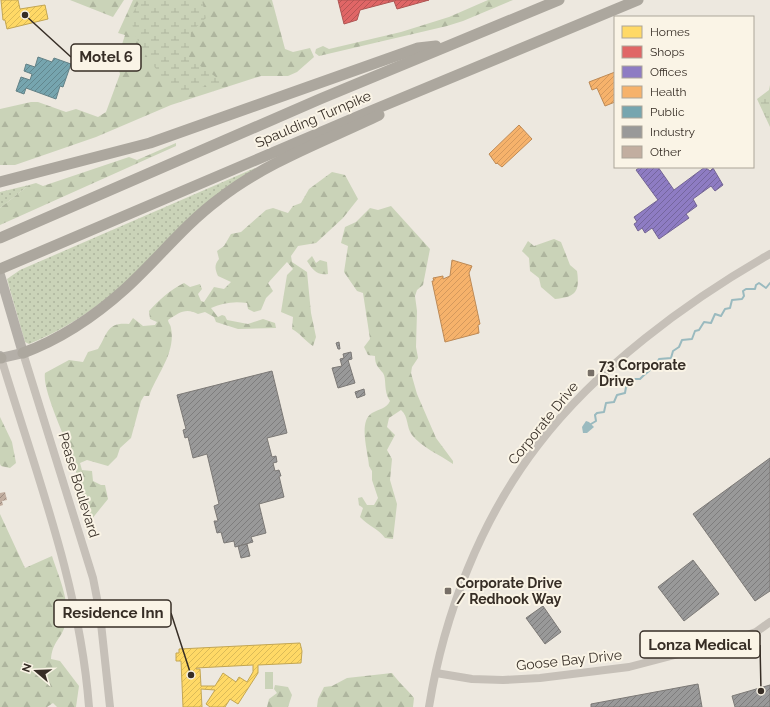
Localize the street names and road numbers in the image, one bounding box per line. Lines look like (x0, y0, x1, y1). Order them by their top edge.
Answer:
street label: Spaulding Turnpike (253, 87, 373, 151)
street label: Corporate Drive (505, 378, 581, 468)
street label: Pease Boulevard (55, 430, 103, 540)
street label: Goose Bay Drive (515, 646, 623, 674)

